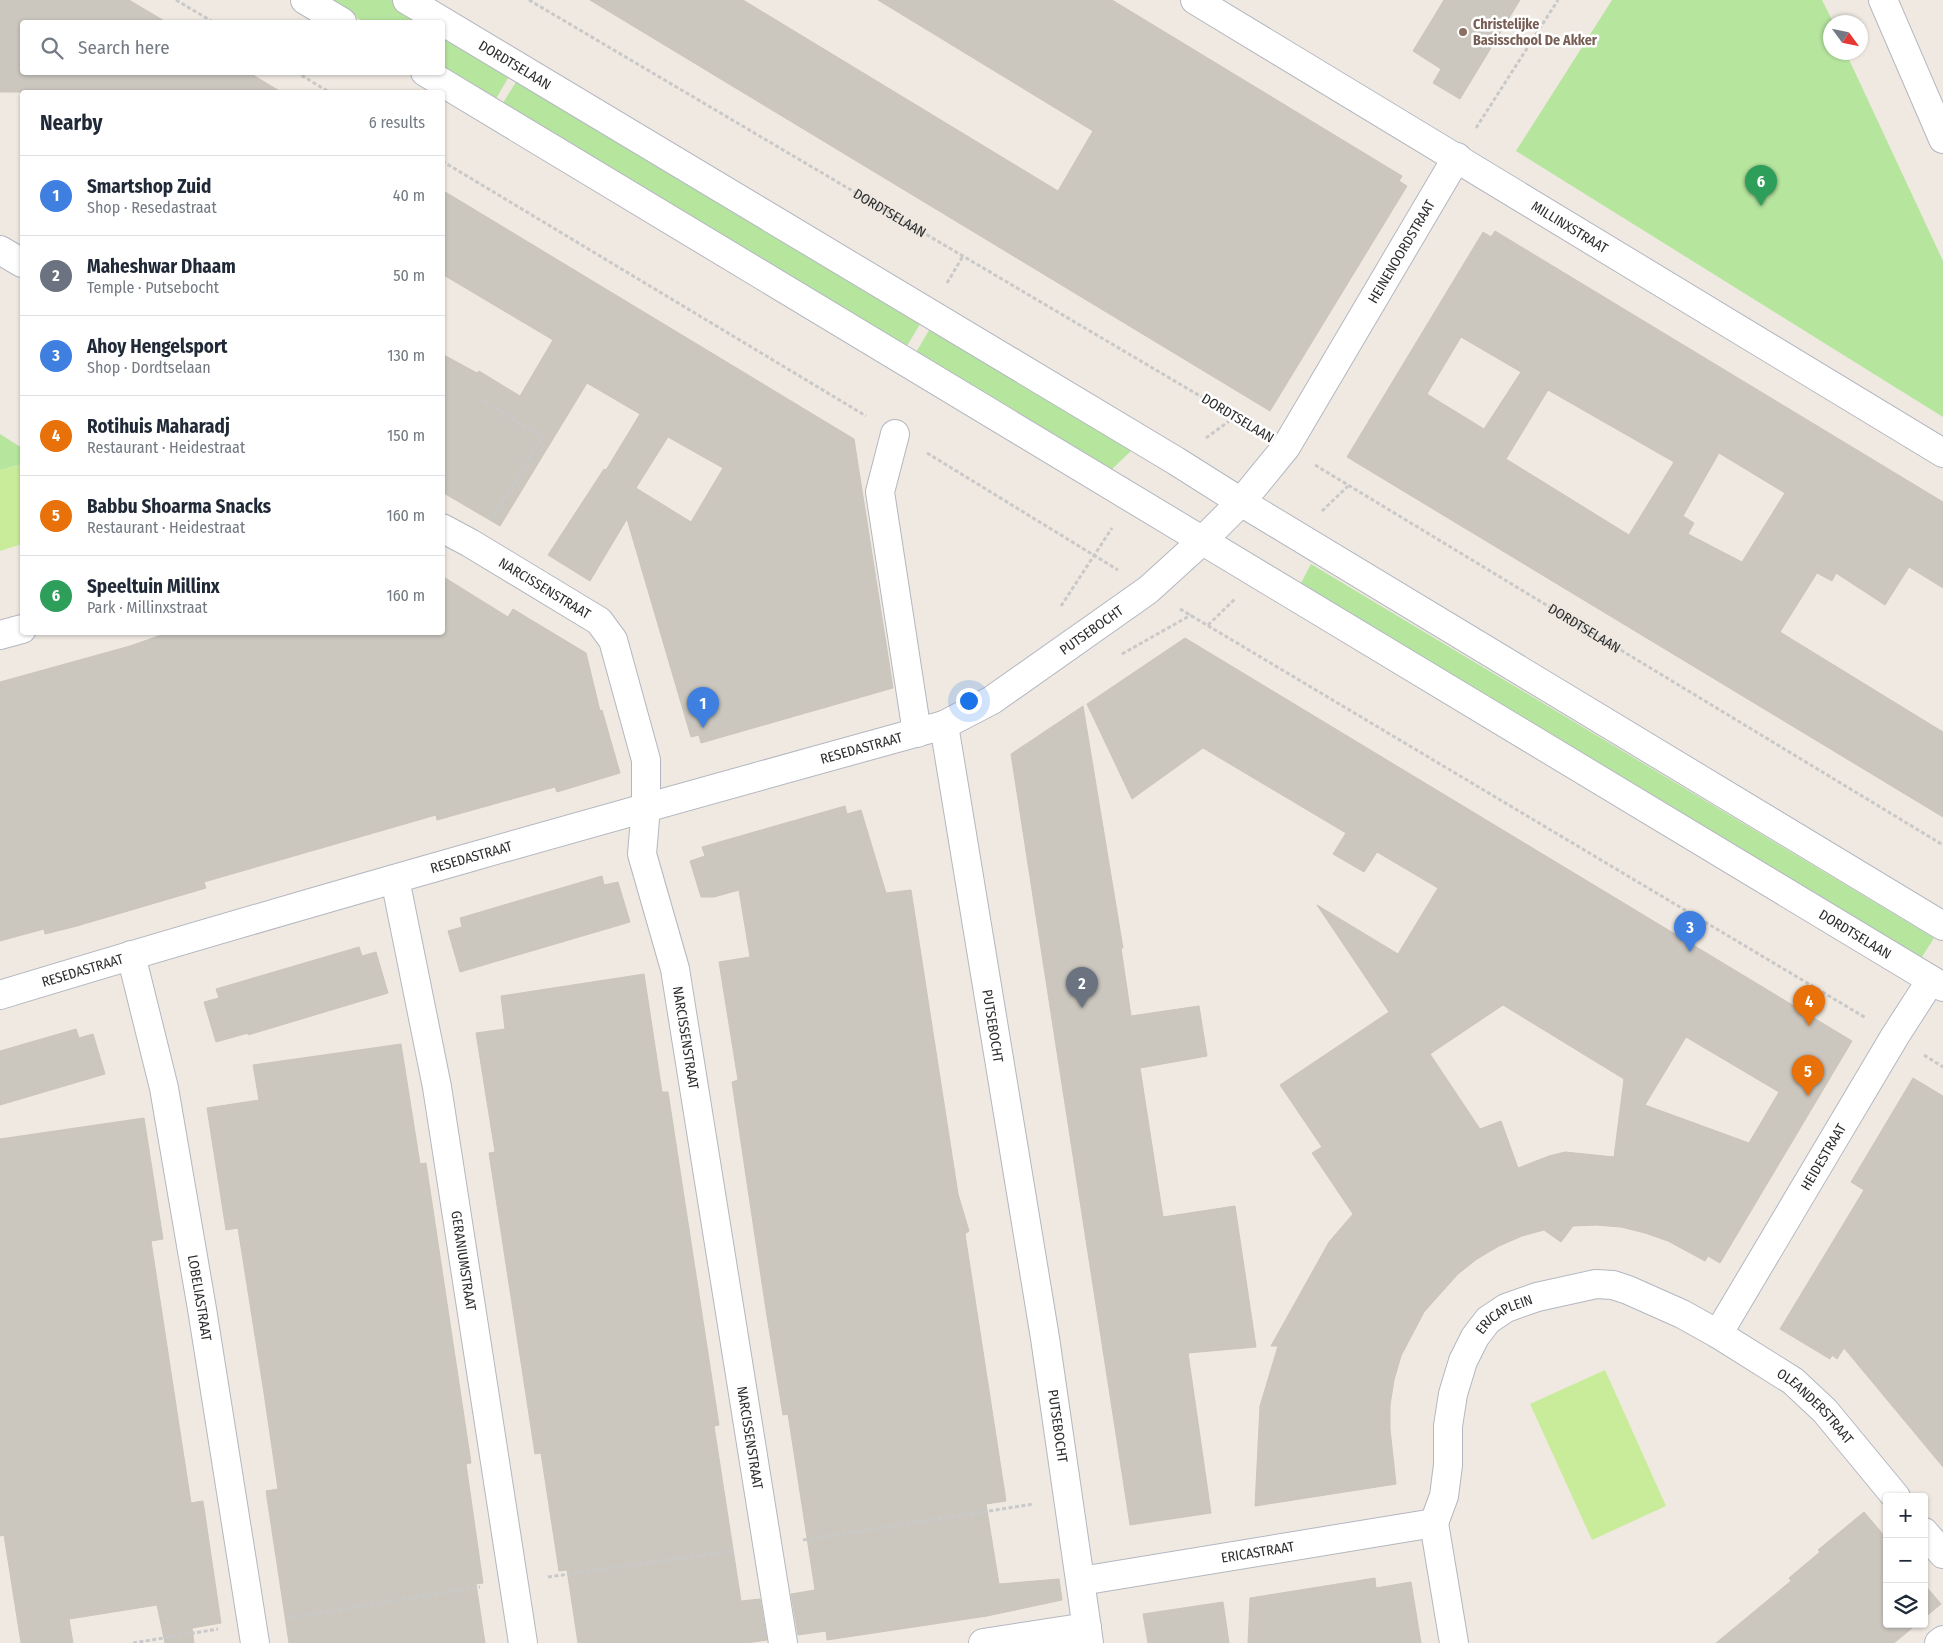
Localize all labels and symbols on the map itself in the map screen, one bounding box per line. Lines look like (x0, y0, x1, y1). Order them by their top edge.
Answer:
north arrow (1823, 15, 1868, 60)
place label: Christelijke Basisschool De Akker (1473, 16, 1598, 49)
marker: Christelijke Basisschool De Akker (1457, 26, 1469, 38)
street label: DORDTSELAAN (476, 37, 554, 93)
pin: 6 (1745, 165, 1777, 206)
street label: DORDTSELAAN (850, 185, 929, 241)
street label: HEINENOORDSTRAAT (1365, 197, 1439, 306)
street label: MILLINXSTRAAT (1528, 198, 1611, 257)
street label: DORDTSELAAN (1199, 390, 1277, 447)
street label: NARCISSENSTRAAT (495, 554, 594, 623)
street label: DORDTSELAAN (1545, 600, 1623, 657)
street label: PUTSEBOCHT (1056, 602, 1127, 659)
pin: 1 (687, 687, 719, 728)
your location (956, 688, 982, 714)
street label: RESEDASTRAAT (819, 729, 905, 768)
street label: RESEDASTRAAT (428, 838, 515, 877)
street label: DORDTSELAAN (1816, 906, 1894, 963)
pin: 3 (1674, 911, 1706, 952)
street label: RESEDASTRAAT (40, 950, 126, 991)
pin: 2 (1066, 967, 1098, 1008)
street label: NARCISSENSTRAAT (669, 985, 702, 1091)
pin: 4 (1793, 985, 1825, 1026)
street label: PUTSEBOCHT (978, 988, 1007, 1064)
pin: 5 (1792, 1055, 1824, 1096)
street label: HEIDESTRAAT (1797, 1120, 1850, 1194)
street label: GERANIUMSTRAAT (447, 1210, 480, 1313)
street label: LOBELIASTRAAT (184, 1254, 215, 1343)
street label: ERICAPLEIN (1472, 1291, 1535, 1338)
street label: OLEANDERSTRAAT (1774, 1365, 1857, 1448)
street label: NARCISSENSTRAAT (733, 1385, 766, 1491)
street label: PUTSEBOCHT (1044, 1388, 1071, 1464)
street label: ERICASTRAAT (1220, 1538, 1296, 1567)

